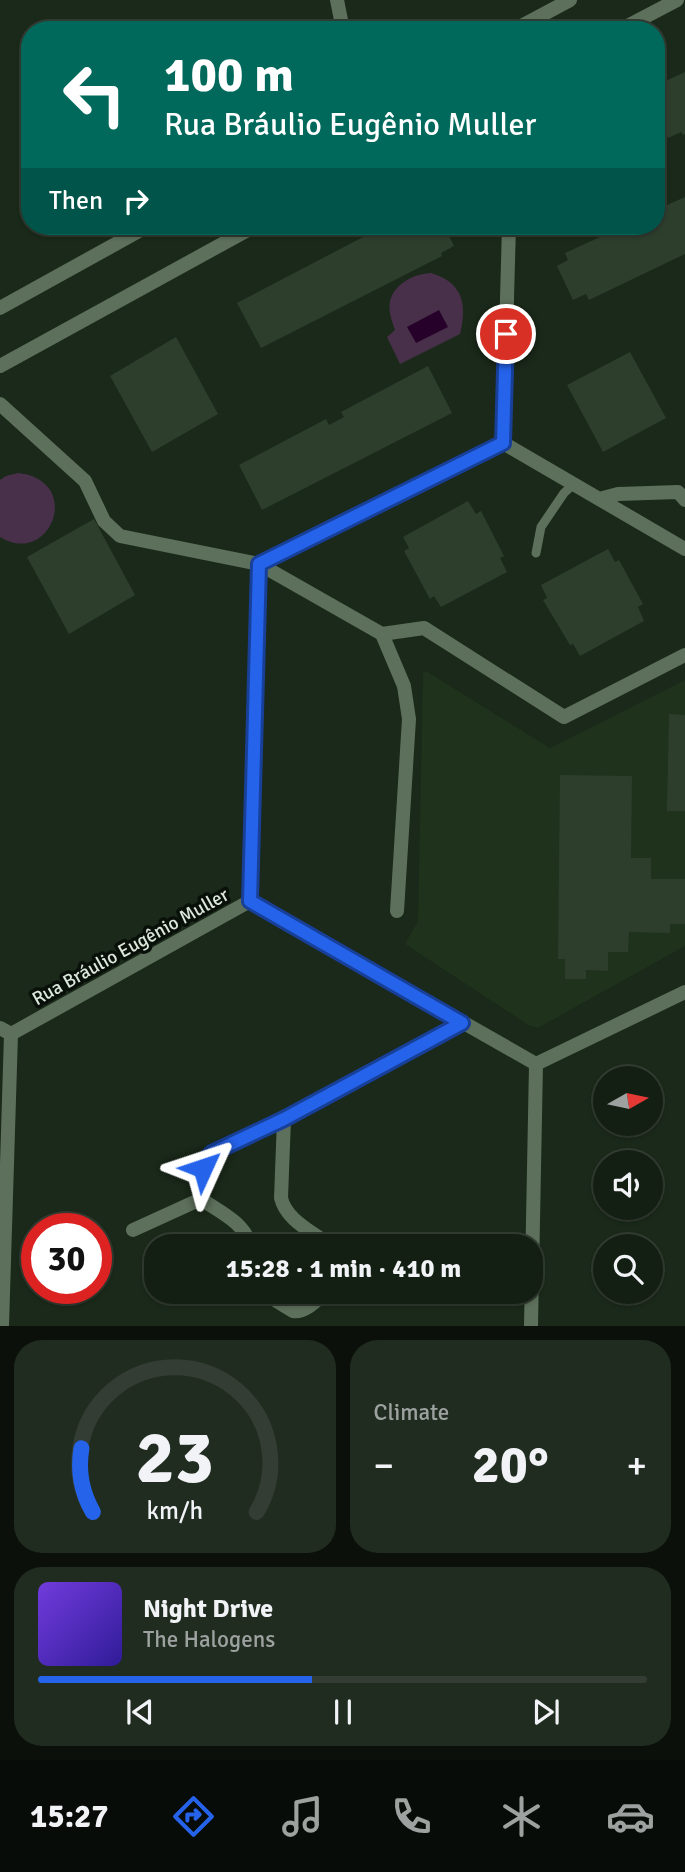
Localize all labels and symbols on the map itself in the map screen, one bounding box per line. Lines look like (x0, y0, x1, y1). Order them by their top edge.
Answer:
pin (476, 304, 536, 364)
street label: Rua Bráulio Eugênio Muller (28, 883, 233, 1011)
north arrow (593, 1066, 663, 1136)
position arrow (166, 1131, 240, 1205)
speed limit sign: 30 (21, 1213, 112, 1304)

